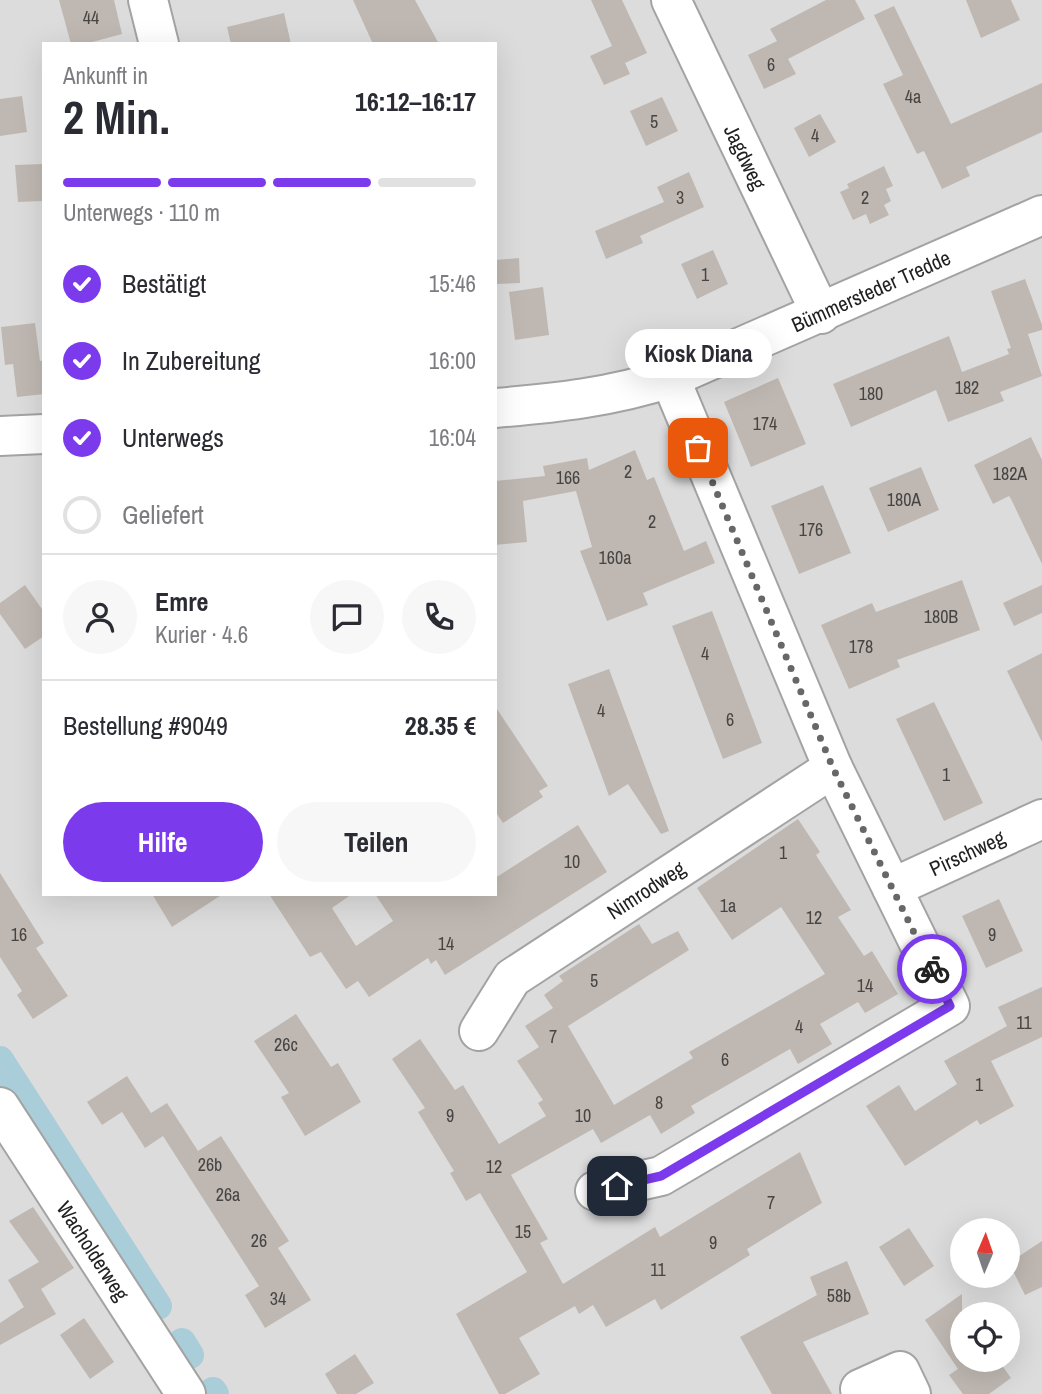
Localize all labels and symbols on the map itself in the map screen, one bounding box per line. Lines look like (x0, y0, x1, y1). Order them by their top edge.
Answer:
house number: 44 (83, 5, 99, 30)
house number: 6 (767, 52, 775, 77)
house number: 4a (905, 84, 921, 109)
house number: 5 (650, 109, 658, 134)
street label: Jagdweg (717, 120, 773, 195)
house number: 4 (811, 123, 819, 148)
house number: 3 (676, 185, 684, 210)
house number: 2 (861, 185, 869, 210)
street label: Bümmersteder Tredde (787, 243, 955, 339)
house number: 1 (701, 262, 710, 287)
callout: Kiosk Diana (624, 329, 772, 378)
house number: 182 (955, 375, 979, 400)
house number: 180 (859, 381, 883, 406)
house number: 174 (753, 411, 777, 436)
pin (668, 418, 728, 478)
house number: 2 (624, 459, 632, 484)
house number: 182A (993, 461, 1027, 486)
house number: 166 (556, 465, 580, 490)
house number: 180A (887, 487, 921, 512)
house number: 2 (648, 509, 656, 534)
house number: 176 (799, 517, 823, 542)
house number: 160a (599, 545, 631, 570)
house number: 180B (924, 604, 958, 629)
house number: 178 (849, 634, 873, 659)
house number: 4 (701, 641, 709, 666)
house number: 4 (597, 698, 605, 723)
house number: 6 (726, 707, 734, 732)
house number: 1 (942, 762, 951, 787)
street label: Pirschweg (924, 823, 1010, 883)
house number: 1 (779, 840, 788, 865)
house number: 10 (564, 849, 580, 874)
street label: Nimrodweg (601, 854, 691, 926)
house number: 1a (720, 893, 736, 918)
house number: 12 (806, 905, 822, 930)
house number: 16 (11, 922, 27, 947)
house number: 9 (988, 922, 996, 947)
house number: 14 (438, 931, 454, 956)
courier (897, 934, 967, 1004)
house number: 5 (590, 968, 598, 993)
house number: 14 (857, 973, 873, 998)
house number: 11 (1016, 1010, 1032, 1035)
house number: 4 (795, 1014, 803, 1039)
house number: 7 (549, 1024, 557, 1049)
house number: 26c (274, 1032, 298, 1057)
house number: 6 (721, 1047, 729, 1072)
house number: 1 (975, 1072, 984, 1097)
house number: 8 (655, 1090, 663, 1115)
house number: 9 (446, 1103, 454, 1128)
house number: 10 (575, 1103, 591, 1128)
house number: 26b (198, 1152, 222, 1177)
house number: 12 (486, 1154, 502, 1179)
pin (587, 1156, 647, 1216)
house number: 26a (216, 1182, 240, 1207)
house number: 7 (767, 1190, 775, 1215)
street label: Wacholderweg (50, 1196, 136, 1307)
north arrow (950, 1218, 1020, 1288)
house number: 15 (515, 1219, 531, 1244)
house number: 26 (251, 1228, 267, 1253)
house number: 9 (709, 1230, 717, 1255)
house number: 11 (650, 1257, 666, 1282)
house number: 58b (827, 1283, 851, 1308)
house number: 34 (270, 1286, 286, 1311)

